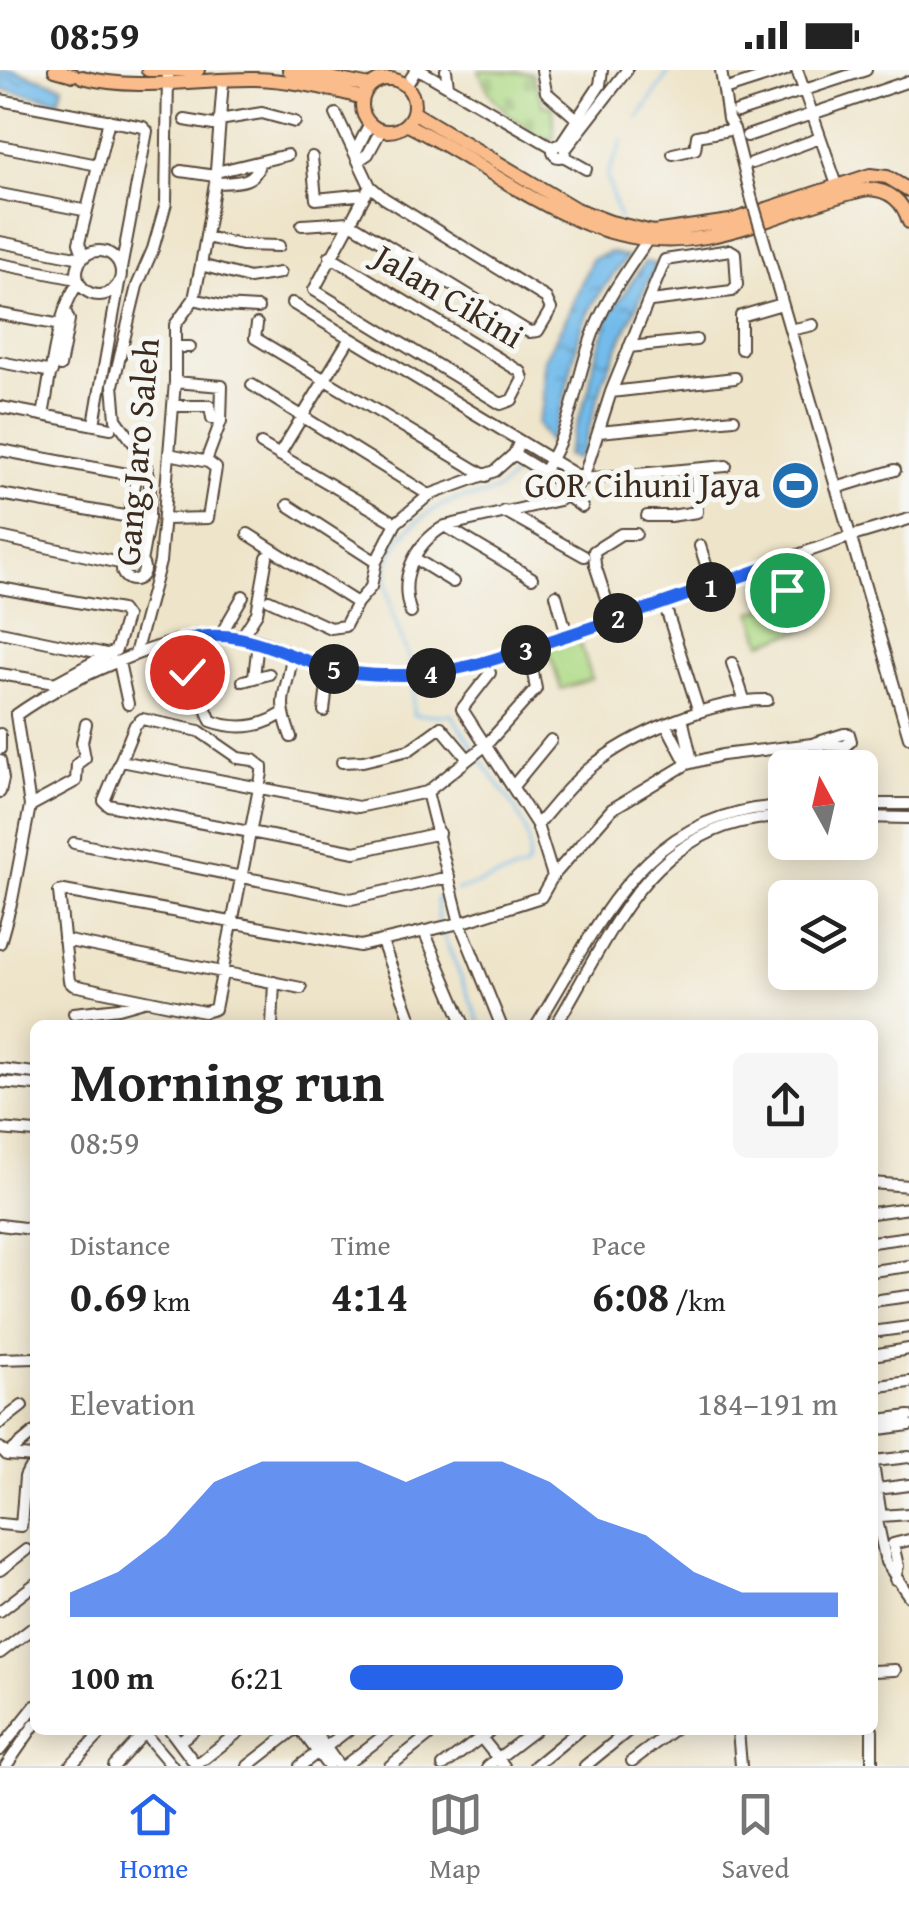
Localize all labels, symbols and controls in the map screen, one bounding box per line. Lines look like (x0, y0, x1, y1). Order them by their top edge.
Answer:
text: 08:59 (50, 7, 140, 63)
street label: Jalan Cikini (361, 229, 534, 360)
street label: Gang Jaro Saleh (101, 336, 172, 568)
place label: GOR Cihuni Jaya (525, 459, 760, 510)
sports icon: GOR Cihuni Jaya (769, 459, 821, 511)
pin (745, 548, 830, 633)
pin: 1 (686, 562, 736, 612)
icon: arrive (760, 563, 815, 618)
text: 1 (704, 566, 718, 607)
pin: 2 (593, 593, 643, 643)
text: 2 (611, 597, 625, 638)
pin: 3 (501, 625, 551, 675)
text: 3 (519, 629, 533, 670)
pin (145, 630, 230, 715)
pin: 5 (309, 644, 359, 694)
icon: check (160, 645, 215, 700)
text: 5 (327, 648, 341, 689)
pin: 4 (406, 648, 456, 698)
text: 4 (424, 652, 438, 693)
north arrow (768, 750, 878, 860)
map controls (768, 750, 878, 990)
button: layers (768, 880, 878, 990)
text: Morning run (70, 1041, 384, 1121)
button: share (733, 1053, 838, 1158)
text: 08:59 (70, 1119, 139, 1166)
text: Distance (70, 1224, 170, 1265)
text: Time (331, 1224, 391, 1265)
text: Pace (592, 1224, 646, 1265)
text: 0.69 (70, 1265, 147, 1326)
text: 4:14 (331, 1265, 408, 1326)
text: 6:08 (592, 1265, 669, 1326)
text: km (147, 1280, 190, 1321)
text: /km (669, 1280, 726, 1321)
text: Elevation (70, 1380, 195, 1427)
text: 184–191 m (697, 1380, 838, 1427)
text: 100 m (70, 1654, 154, 1701)
text: 6:21 (230, 1654, 284, 1701)
tab: Home (120, 1787, 188, 1888)
tab: Map (428, 1787, 483, 1888)
tab: Saved (722, 1787, 789, 1888)

